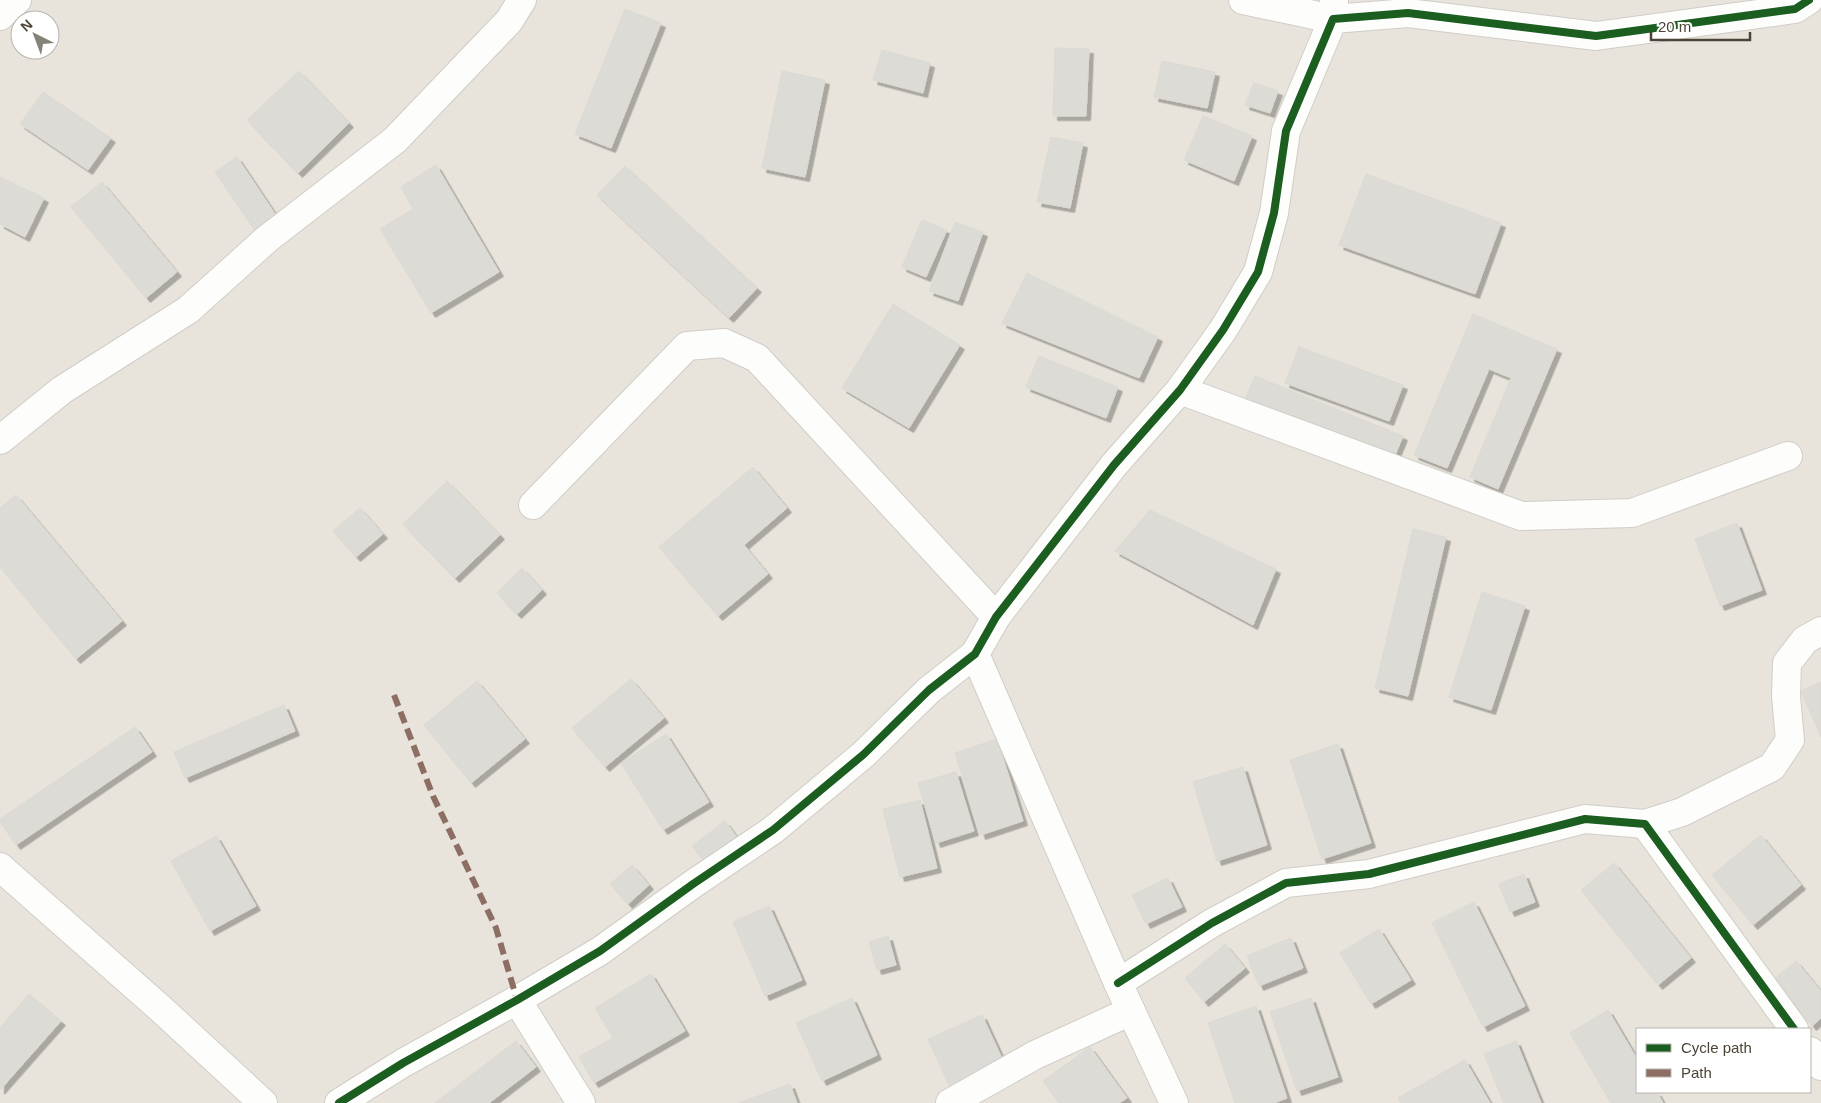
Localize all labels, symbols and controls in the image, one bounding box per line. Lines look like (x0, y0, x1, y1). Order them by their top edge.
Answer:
north arrow (10, 10, 60, 60)
scale bar (1651, 10, 1750, 42)
text: N (17, 16, 35, 35)
text: 20 m (1658, 18, 1691, 35)
legend (1636, 1028, 1811, 1093)
text: Cycle path (1681, 1039, 1752, 1056)
text: Path (1681, 1064, 1712, 1081)

